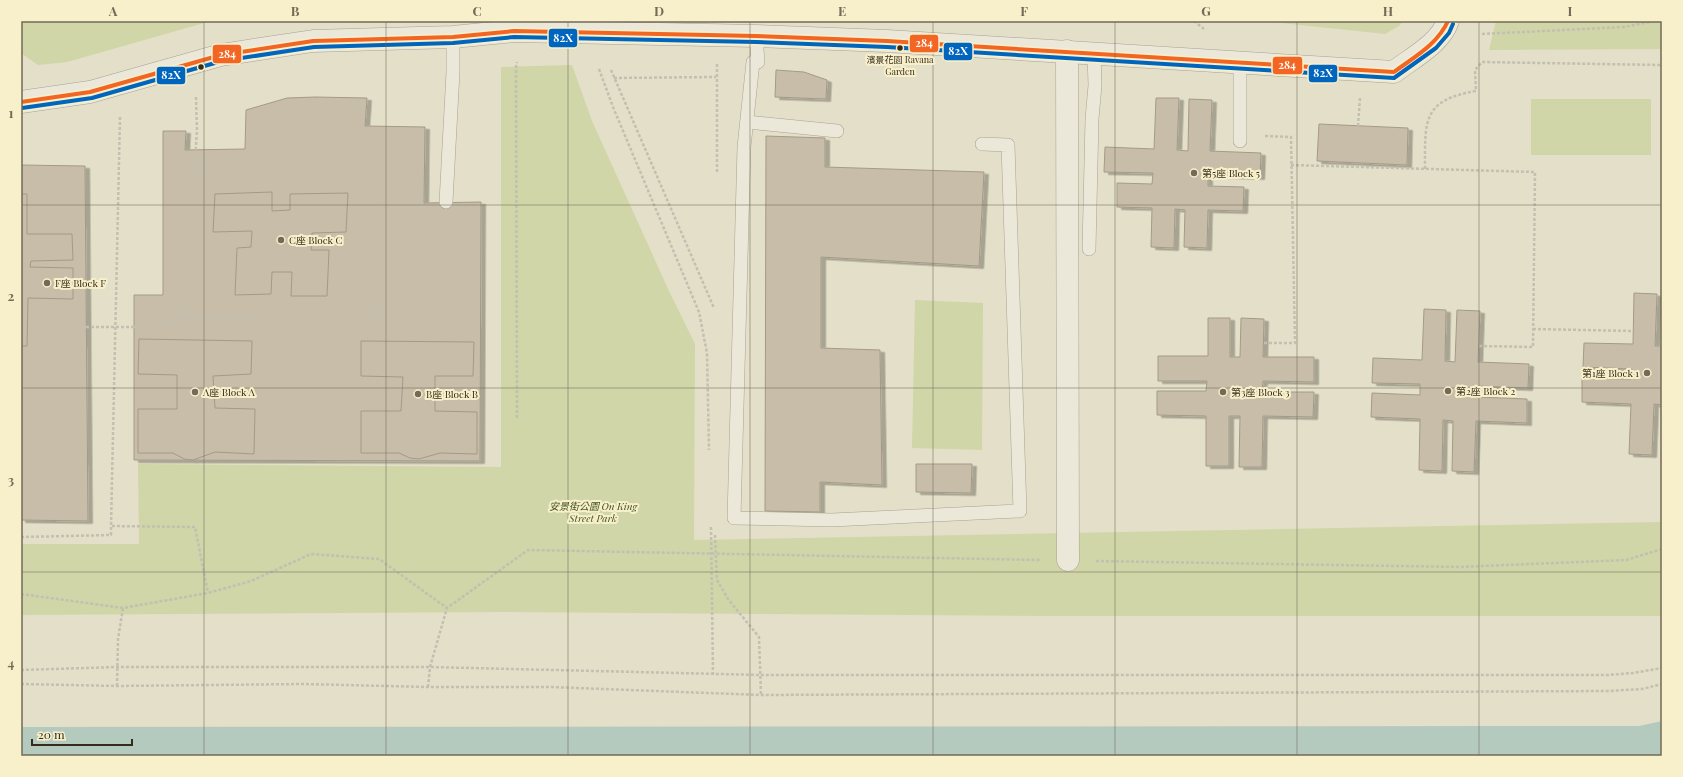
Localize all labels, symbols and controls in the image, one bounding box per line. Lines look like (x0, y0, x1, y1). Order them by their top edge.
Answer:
text: A (108, 2, 118, 19)
text: B (291, 2, 300, 19)
text: C (472, 2, 482, 19)
text: D (654, 2, 664, 19)
text: E (838, 2, 846, 19)
text: F (1020, 2, 1028, 19)
text: G (1201, 2, 1211, 19)
text: H (1383, 2, 1393, 19)
text: I (1568, 2, 1573, 19)
line badge: 82X (548, 28, 578, 48)
text: 82X (553, 30, 573, 45)
line badge: 284 (909, 34, 939, 53)
text: 284 (915, 35, 933, 50)
line badge: 82X (943, 42, 973, 61)
marker: 濱景花園 Ravana Garden (895, 43, 905, 53)
text: 82X (948, 43, 968, 58)
line badge: 284 (212, 44, 242, 64)
text: 284 (218, 46, 236, 61)
place label: 濱景花園 Ravana Garden (866, 53, 934, 77)
line badge: 284 (1272, 56, 1303, 75)
text: 284 (1278, 57, 1296, 72)
unlabelled marker (196, 62, 206, 72)
line badge: 82X (1308, 64, 1338, 83)
text: 82X (1313, 65, 1333, 80)
line badge: 82X (156, 66, 186, 85)
text: 82X (161, 67, 181, 82)
text: 1 (9, 104, 14, 121)
place label: 第5座 Block 5 (1202, 166, 1260, 180)
marker: 第5座 Block 5 (1189, 168, 1199, 178)
place label: C座 Block C (289, 233, 342, 247)
marker: C座 Block C (276, 235, 286, 245)
place label: F座 Block F (55, 276, 106, 290)
marker: F座 Block F (42, 278, 52, 288)
text: 2 (8, 287, 15, 304)
place label: 第1座 Block 1 (1582, 366, 1639, 380)
marker: 第1座 Block 1 (1642, 368, 1652, 378)
place label: 第2座 Block 2 (1456, 384, 1515, 398)
place label: A座 Block A (202, 385, 256, 399)
place label: 第3座 Block 3 (1231, 385, 1290, 399)
marker: 第2座 Block 2 (1443, 386, 1453, 396)
marker: A座 Block A (190, 387, 200, 397)
place label: B座 Block B (426, 387, 478, 401)
marker: 第3座 Block 3 (1218, 387, 1228, 397)
marker: B座 Block B (413, 389, 423, 399)
text: 3 (8, 471, 14, 488)
park label: 安景街公園 On King Street Park (549, 499, 639, 525)
text: 4 (8, 654, 15, 671)
scale bar (32, 721, 132, 747)
text: 20 m (38, 726, 65, 742)

